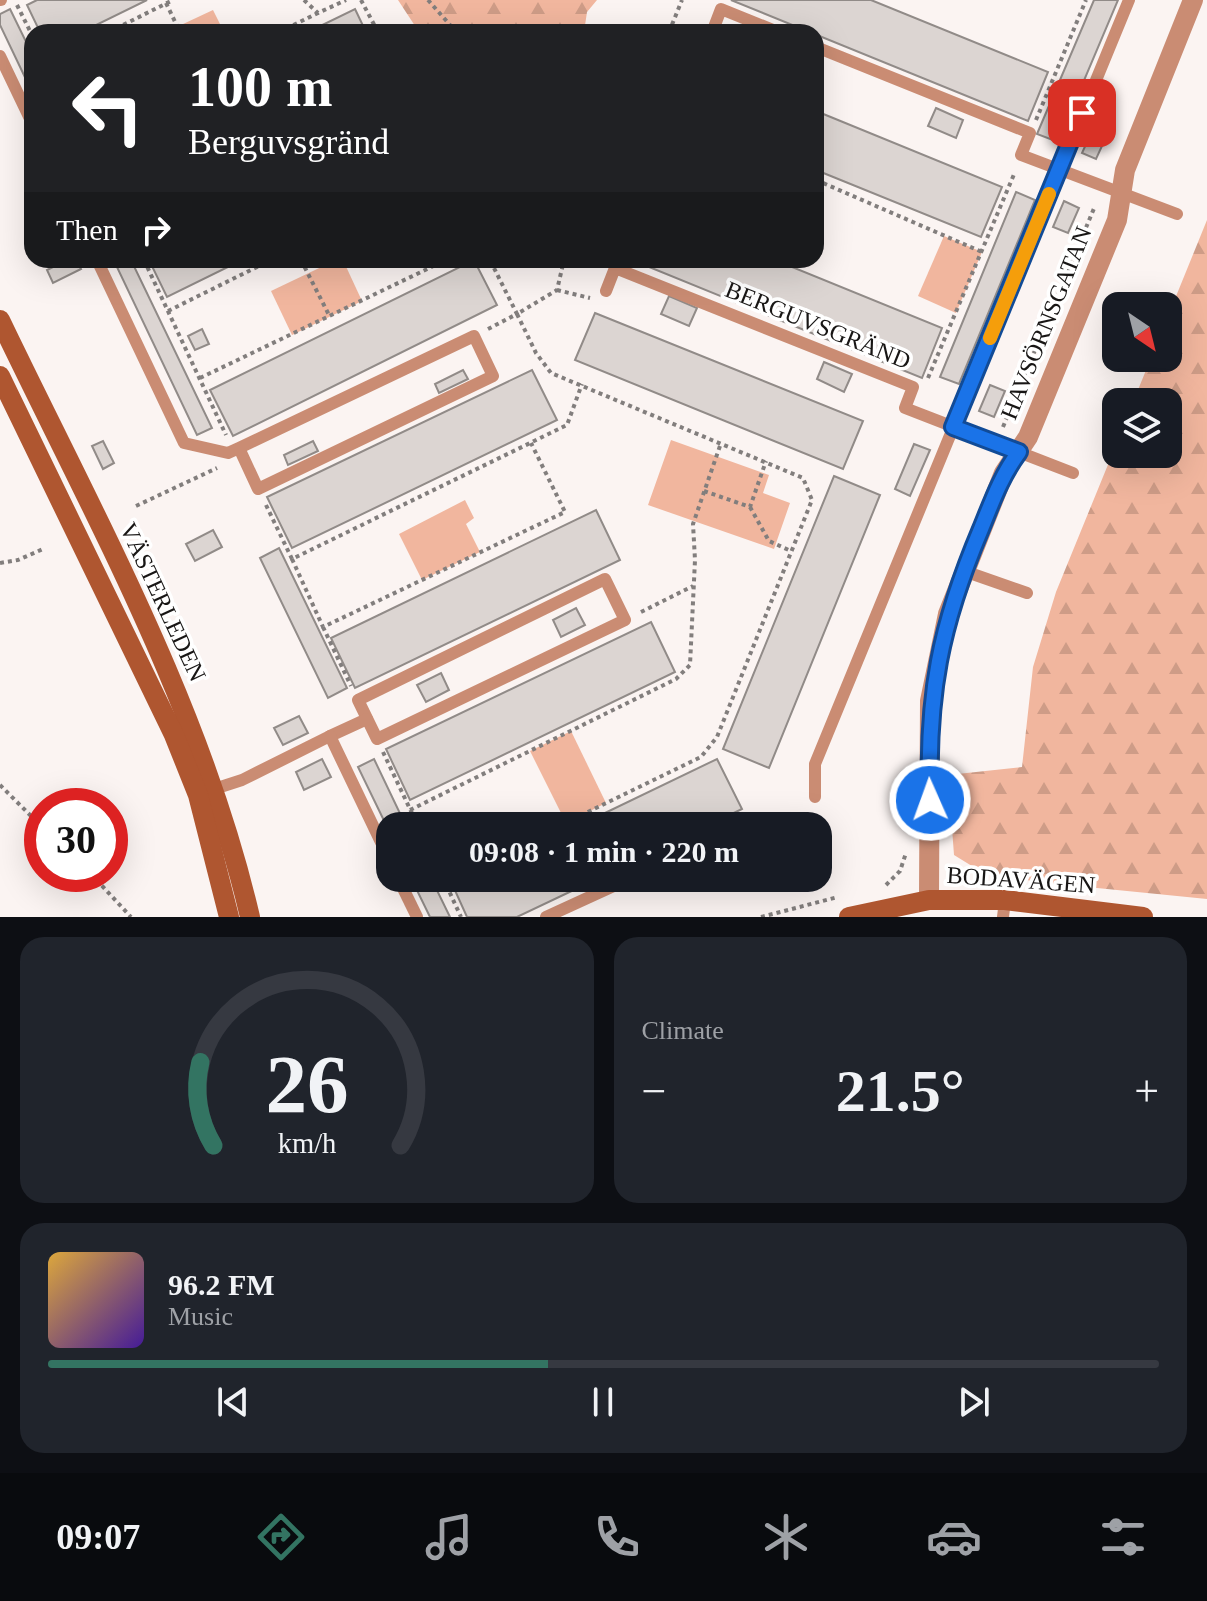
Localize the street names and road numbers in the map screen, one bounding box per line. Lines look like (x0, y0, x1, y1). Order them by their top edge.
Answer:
street label: HAVSÖRNSGATAN (995, 223, 1097, 423)
street label: BERGUVSGRÄND (722, 276, 914, 374)
street label: VÄSTERLEDEN (115, 519, 211, 685)
street label: BODAVÄGEN (946, 862, 1096, 898)

